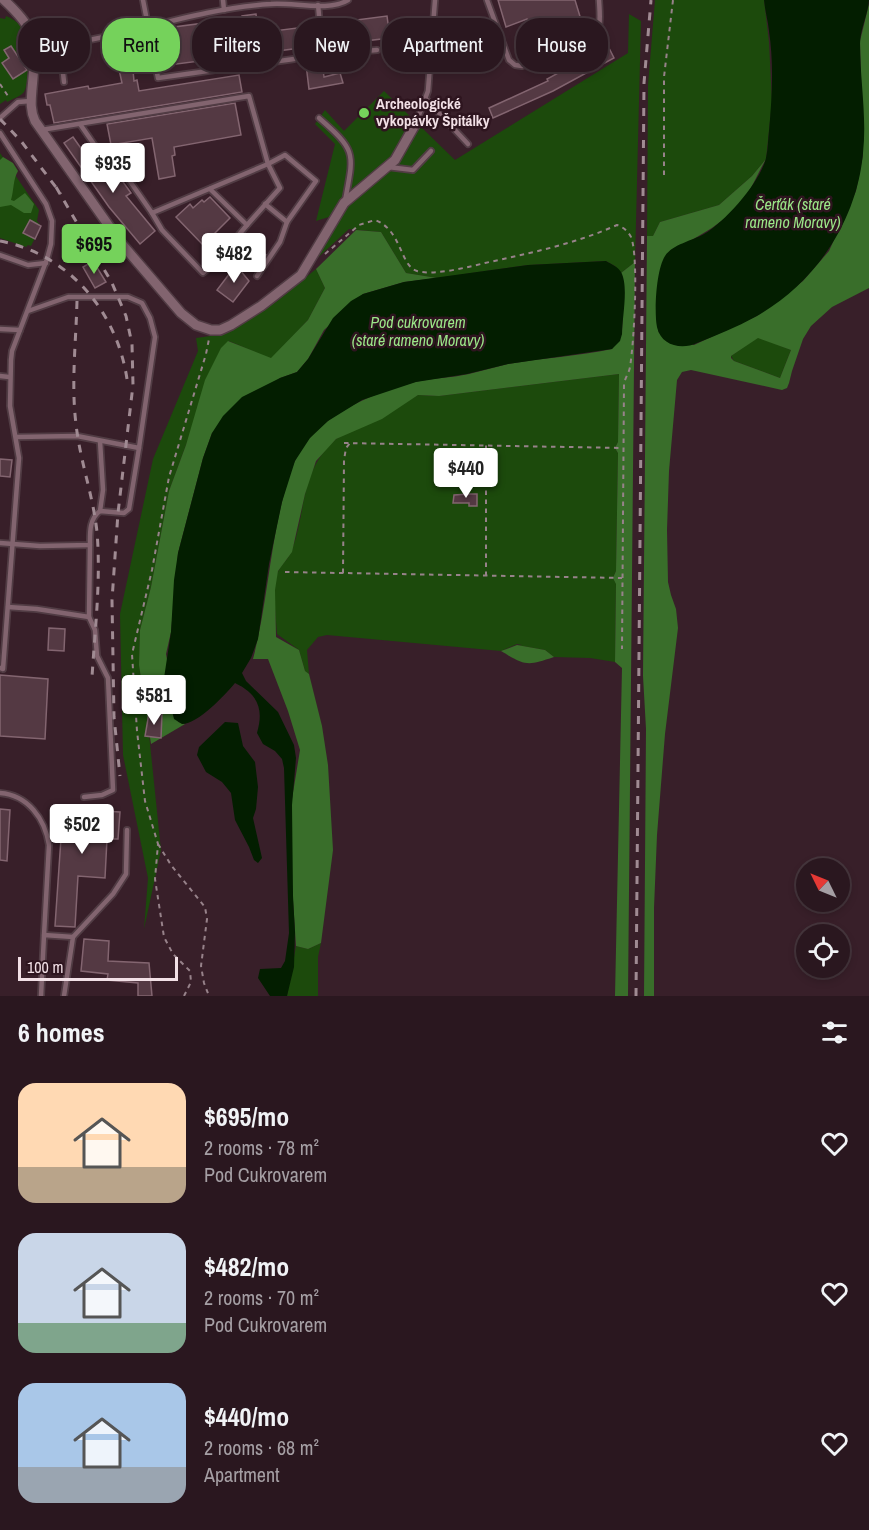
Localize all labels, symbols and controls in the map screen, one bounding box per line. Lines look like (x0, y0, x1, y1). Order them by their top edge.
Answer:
chip: Buy (18, 18, 90, 72)
chip: Rent (102, 18, 180, 72)
chip: Filters (192, 18, 282, 72)
chip: New (294, 18, 370, 72)
chip: Apartment (382, 18, 504, 72)
chip: House (516, 18, 608, 72)
place label: Archeologické vykopávky Špitálky (376, 93, 490, 131)
marker: Archeologické vykopávky Špitálky (357, 106, 371, 120)
pin: $935 (77, 143, 149, 194)
text: $935 (95, 149, 131, 176)
water label: Čerťák (staré rameno Moravy) (745, 193, 841, 233)
pin: $695 (58, 224, 130, 275)
text: $695 (76, 230, 112, 257)
pin: $482 (198, 233, 270, 284)
text: $482 (216, 239, 252, 266)
water label: Pod cukrovarem (staré rameno Moravy) (352, 311, 484, 351)
pin: $440 (430, 448, 502, 499)
text: $440 (448, 454, 484, 481)
pin: $581 (118, 675, 190, 726)
text: $581 (136, 681, 172, 708)
pin: $502 (46, 804, 118, 855)
text: $502 (64, 810, 100, 837)
north arrow (796, 858, 850, 912)
map controls (796, 858, 850, 978)
button: locate (796, 924, 850, 978)
scale bar (18, 954, 178, 982)
text: 100 m (27, 956, 63, 978)
text: 6 homes (18, 1015, 105, 1050)
icon: filters (818, 1016, 851, 1049)
text: $695/mo (204, 1099, 289, 1134)
icon: home (66, 1107, 138, 1179)
icon: heart (818, 1127, 851, 1160)
text: 2 rooms · 78 m² (204, 1134, 319, 1161)
text: Pod Cukrovarem (204, 1161, 327, 1188)
text: $482/mo (204, 1249, 289, 1284)
icon: home (66, 1257, 138, 1329)
icon: heart (818, 1277, 851, 1310)
text: 2 rooms · 70 m² (204, 1284, 319, 1311)
text: Pod Cukrovarem (204, 1311, 327, 1338)
text: $440/mo (204, 1399, 289, 1434)
icon: home (66, 1407, 138, 1479)
icon: heart (818, 1427, 851, 1460)
text: 2 rooms · 68 m² (204, 1434, 319, 1461)
text: Apartment (204, 1461, 280, 1488)

